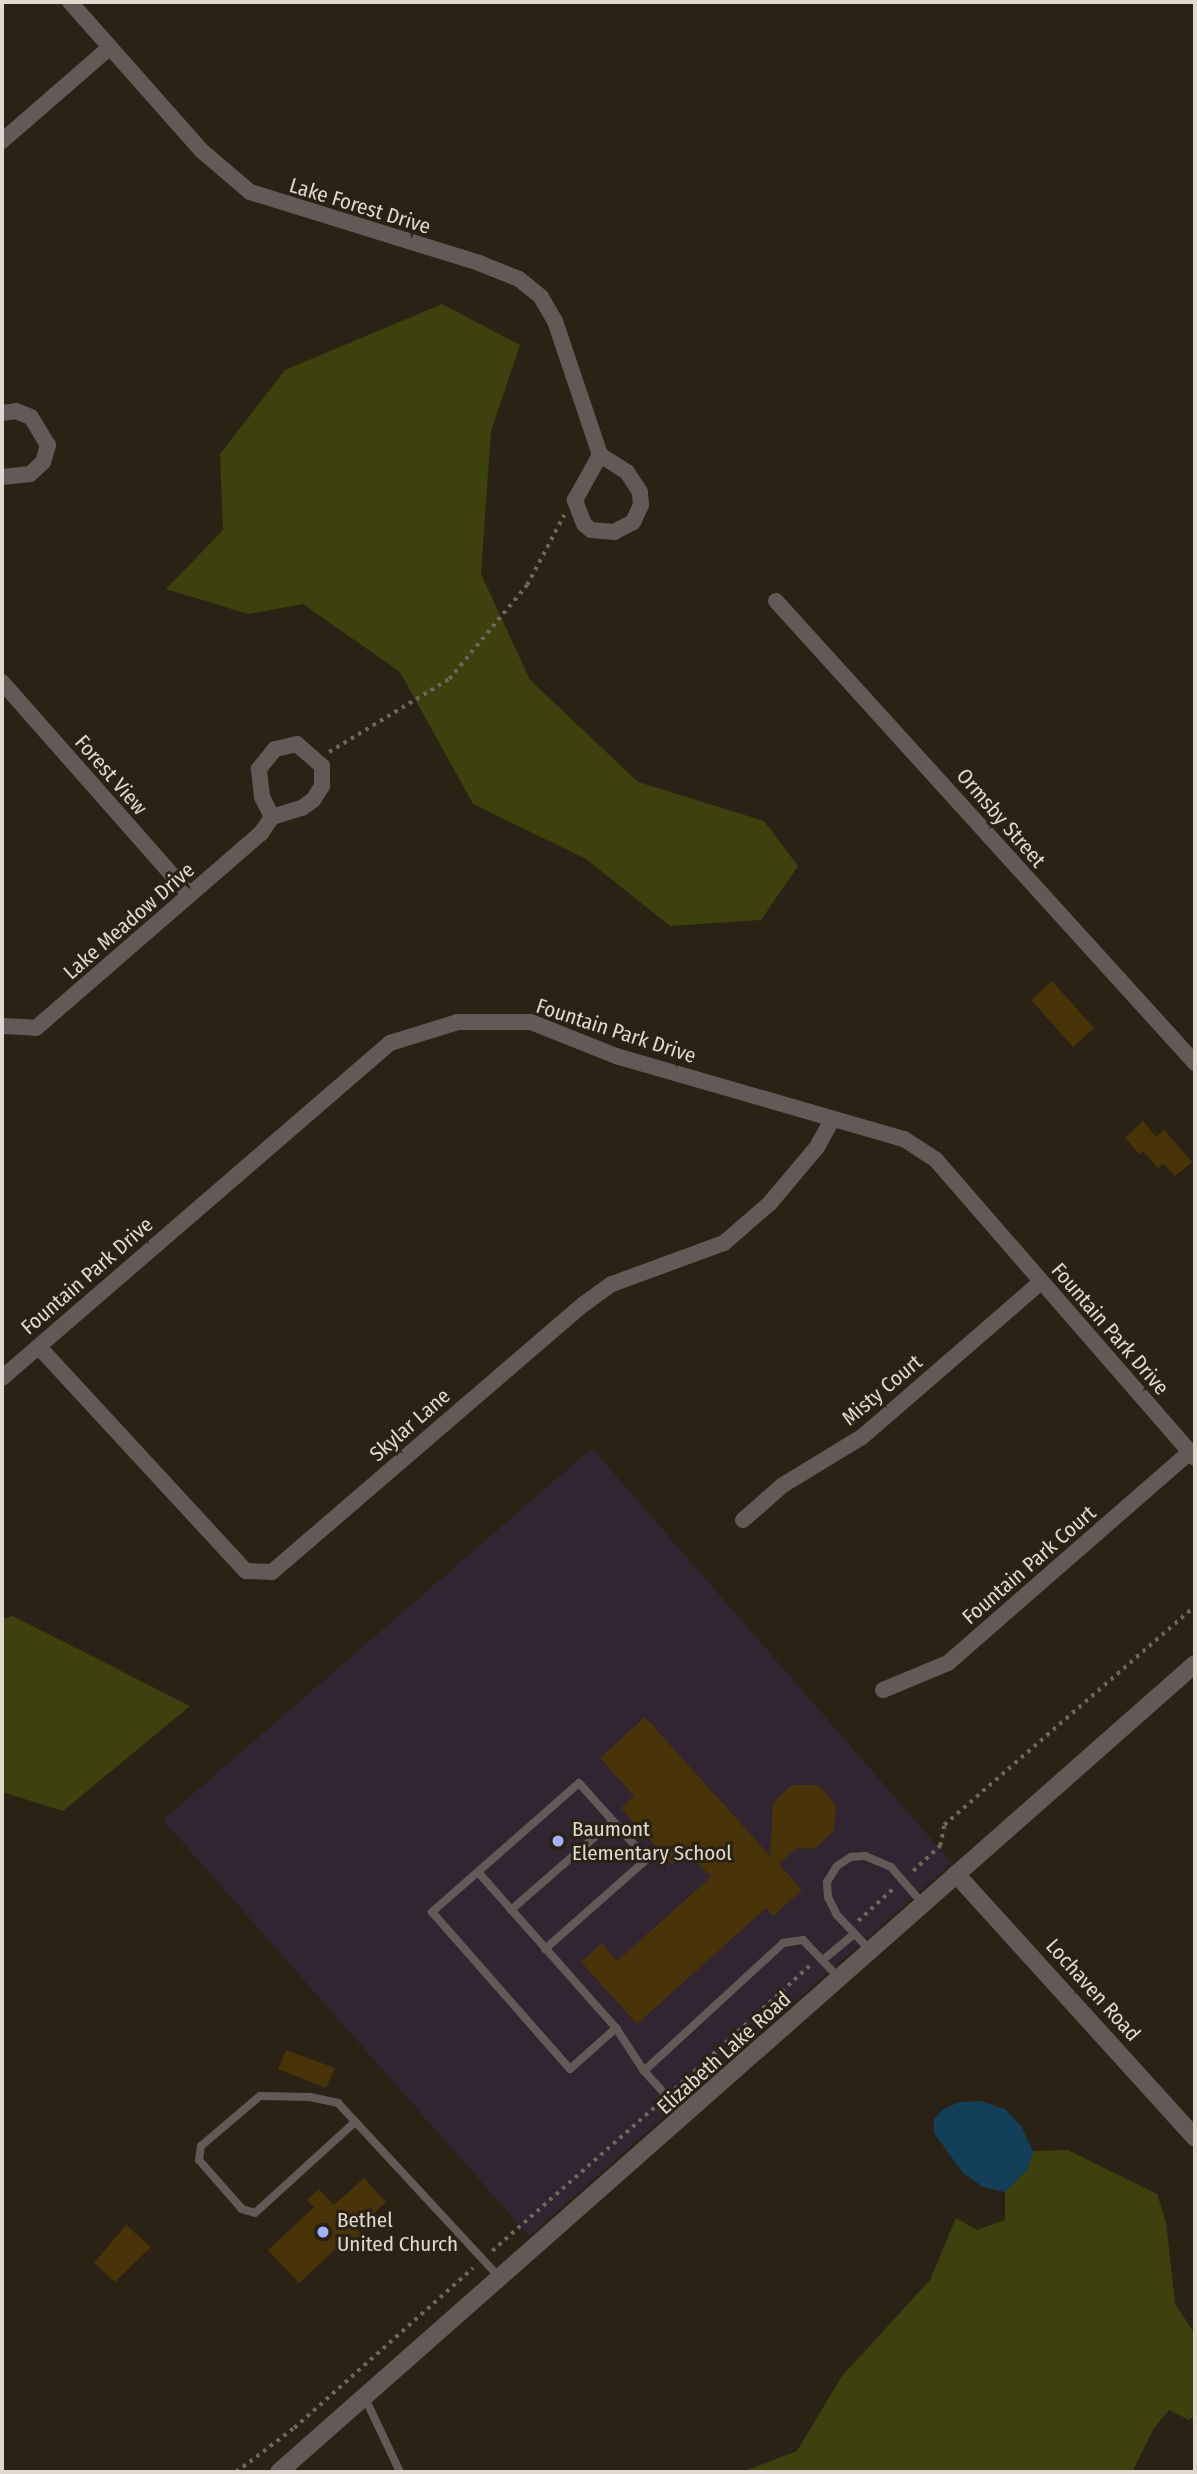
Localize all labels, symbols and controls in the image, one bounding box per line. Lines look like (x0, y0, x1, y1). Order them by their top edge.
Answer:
street label: Lake Forest Drive (286, 173, 434, 239)
street label: Forest View (70, 730, 152, 820)
street label: Ormsby Street (951, 763, 1051, 873)
street label: Lake Meadow Drive (58, 857, 200, 985)
street label: Fountain Park Drive (533, 993, 699, 1069)
street label: Fountain Park Drive (16, 1212, 158, 1340)
street label: Fountain Park Drive (1046, 1258, 1174, 1400)
street label: Misty Court (837, 1349, 927, 1431)
street label: Skylar Lane (365, 1383, 455, 1467)
street label: Fountain Park Court (957, 1500, 1101, 1630)
place label: Baumont Elementary School (572, 1816, 732, 1866)
marker: Baumont Elementary School (550, 1833, 566, 1849)
street label: Lochaven Road (1040, 1934, 1146, 2046)
street label: Elizabeth Lake Road (652, 1986, 796, 2120)
place label: Bethel United Church (337, 2207, 458, 2257)
marker: Bethel United Church (315, 2224, 331, 2240)

